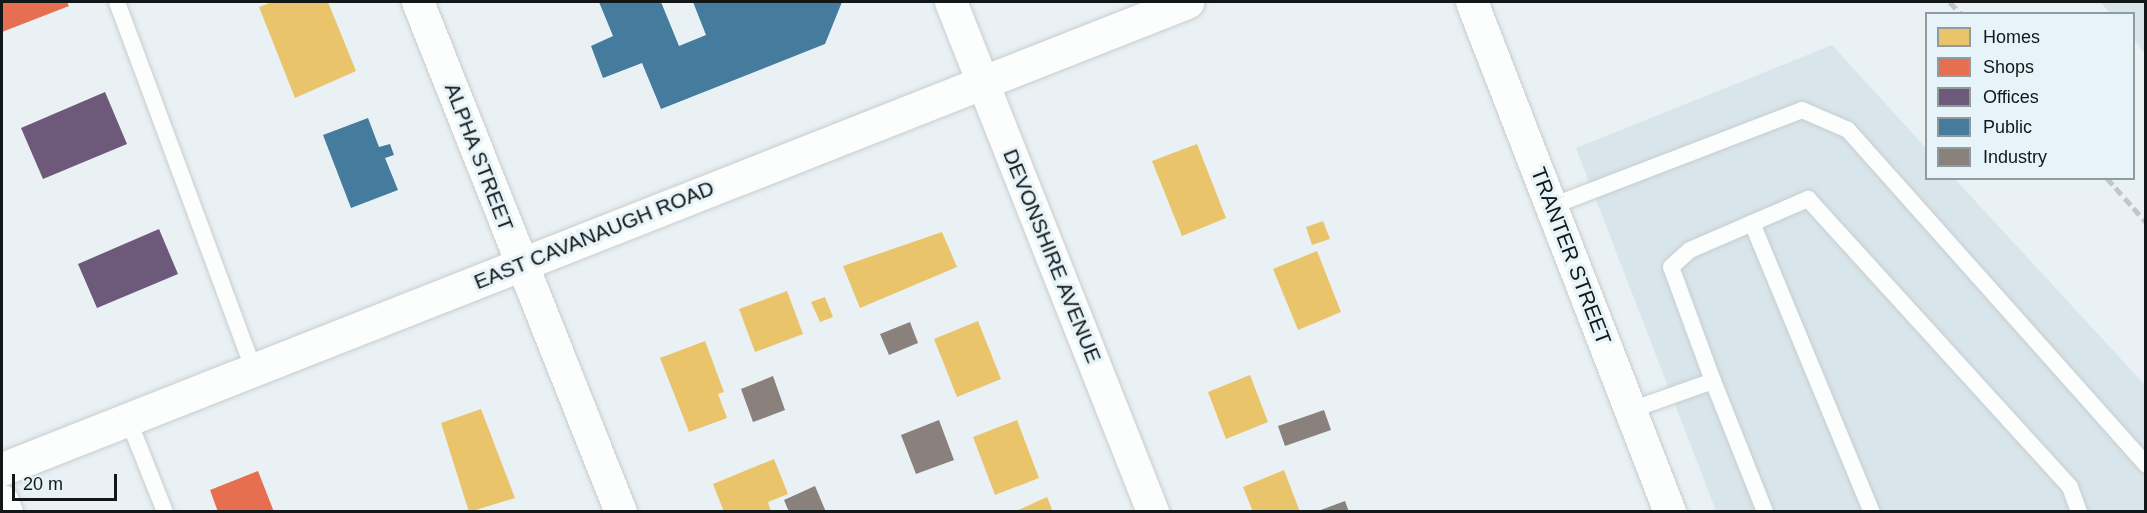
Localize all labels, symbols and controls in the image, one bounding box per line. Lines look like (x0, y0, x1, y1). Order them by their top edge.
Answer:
legend (1925, 12, 2135, 180)
text: Homes (1983, 27, 2040, 47)
text: Shops (1983, 57, 2034, 77)
street label: ALPHA STREET (439, 79, 519, 235)
text: Offices (1983, 87, 2039, 107)
text: Public (1983, 117, 2032, 137)
street label: DEVONSHIRE AVENUE (997, 145, 1107, 367)
text: Industry (1983, 147, 2047, 167)
street label: TRANTER STREET (1526, 164, 1616, 348)
street label: EAST CAVANAUGH ROAD (470, 175, 718, 295)
scale bar (15, 462, 120, 500)
text: 20 m (23, 474, 63, 494)

